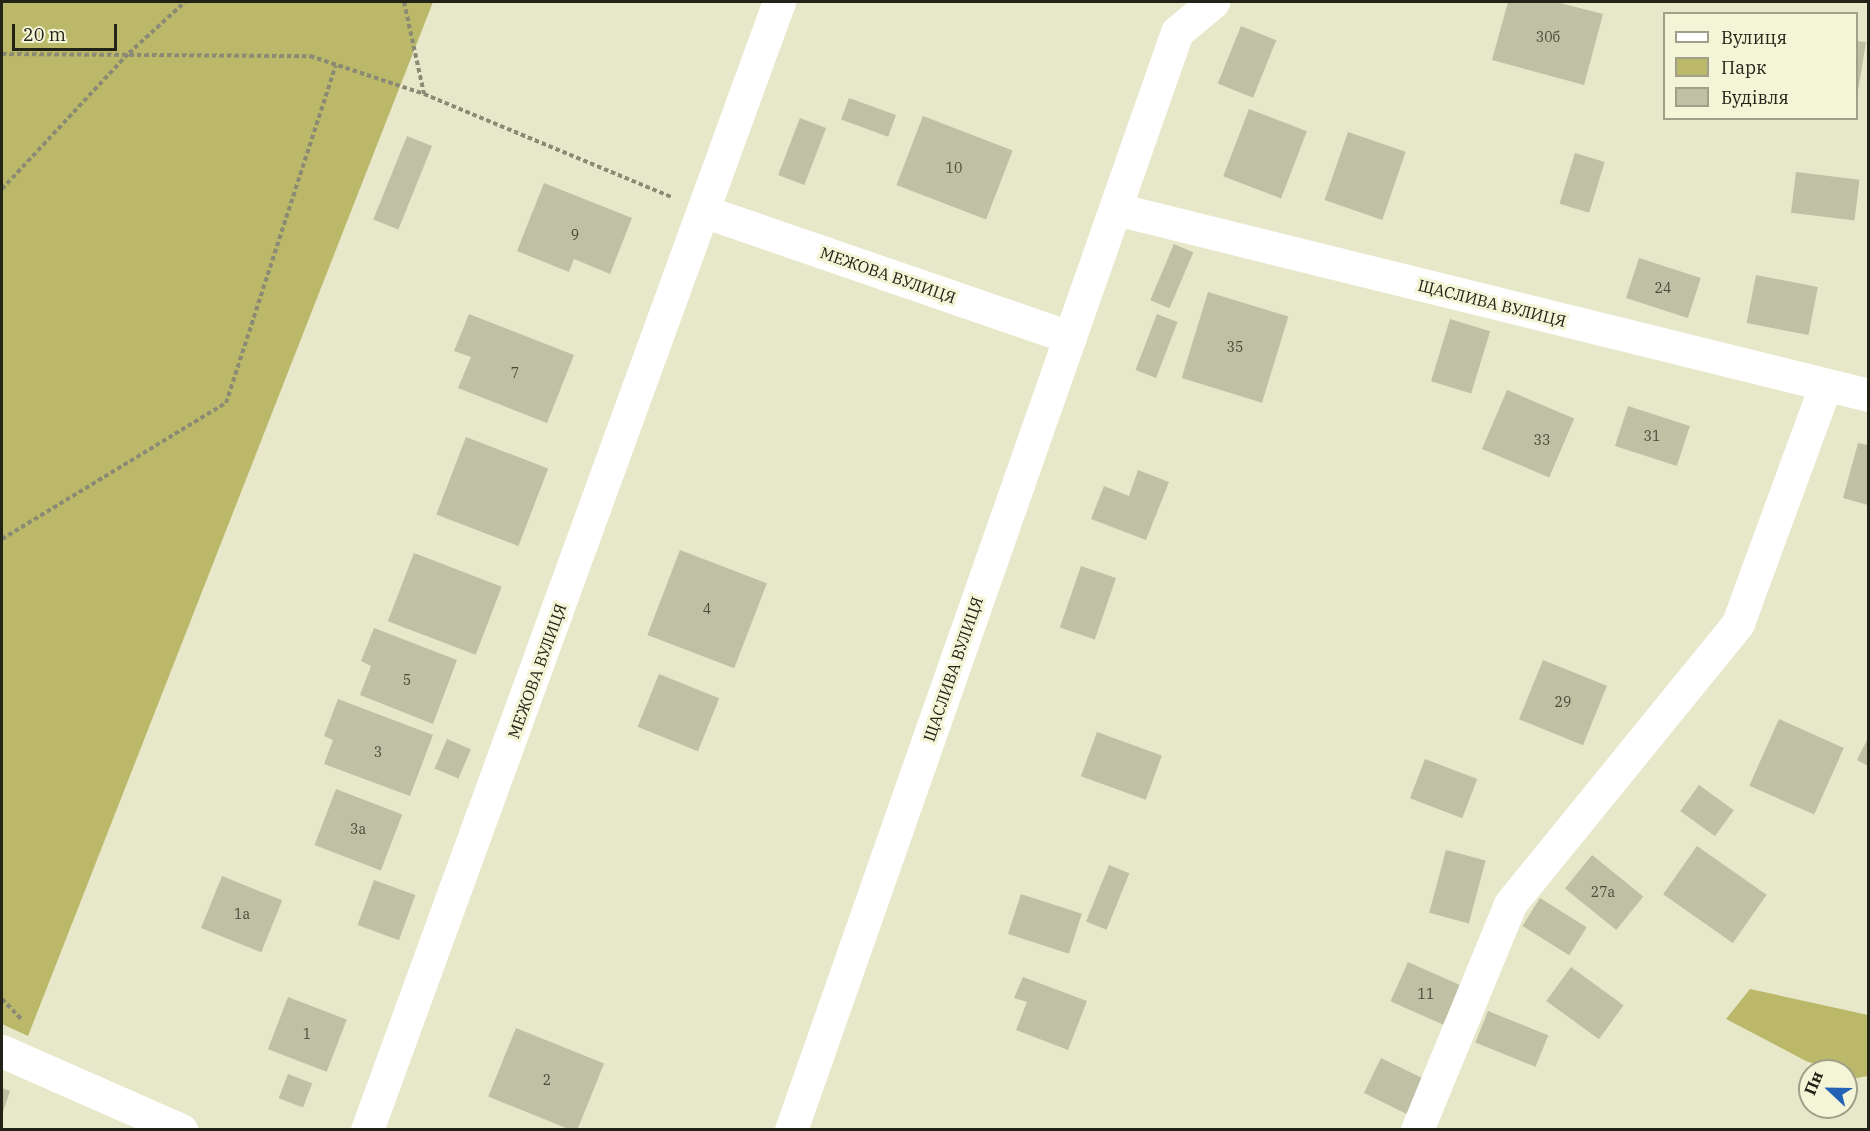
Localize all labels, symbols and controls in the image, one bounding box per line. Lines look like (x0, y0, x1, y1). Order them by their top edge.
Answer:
scale bar (15, 12, 120, 50)
legend (1663, 12, 1858, 120)
text: 20 m (23, 23, 66, 46)
text: Вулиця (1721, 26, 1787, 49)
house number: 30б (1536, 29, 1560, 45)
text: Парк (1721, 56, 1767, 79)
text: Будівля (1721, 86, 1789, 109)
house number: 10 (946, 160, 962, 176)
house number: 9 (571, 227, 579, 243)
street label: МЕЖОВА ВУЛИЦЯ (818, 243, 958, 307)
street label: ЩАСЛИВА ВУЛИЦЯ (1416, 275, 1568, 331)
house number: 24 (1655, 280, 1671, 296)
house number: 35 (1227, 339, 1243, 355)
house number: 7 (511, 365, 519, 381)
house number: 31 (1644, 428, 1660, 444)
house number: 33 (1534, 432, 1550, 448)
street label: ЩАСЛИВА ВУЛИЦЯ (919, 594, 987, 744)
street label: МЕЖОВА ВУЛИЦЯ (504, 601, 570, 741)
house number: 4 (703, 601, 711, 617)
house number: 5 (403, 672, 411, 688)
house number: 29 (1555, 694, 1571, 710)
house number: 3 (374, 744, 382, 760)
house number: 3а (350, 821, 366, 837)
house number: 27a (1591, 884, 1615, 900)
house number: 1а (234, 906, 250, 922)
house number: 11 (1418, 986, 1434, 1002)
house number: 1 (303, 1026, 311, 1042)
north arrow (1798, 1059, 1858, 1119)
text: Пн (1799, 1068, 1827, 1098)
house number: 2 (543, 1072, 551, 1088)

